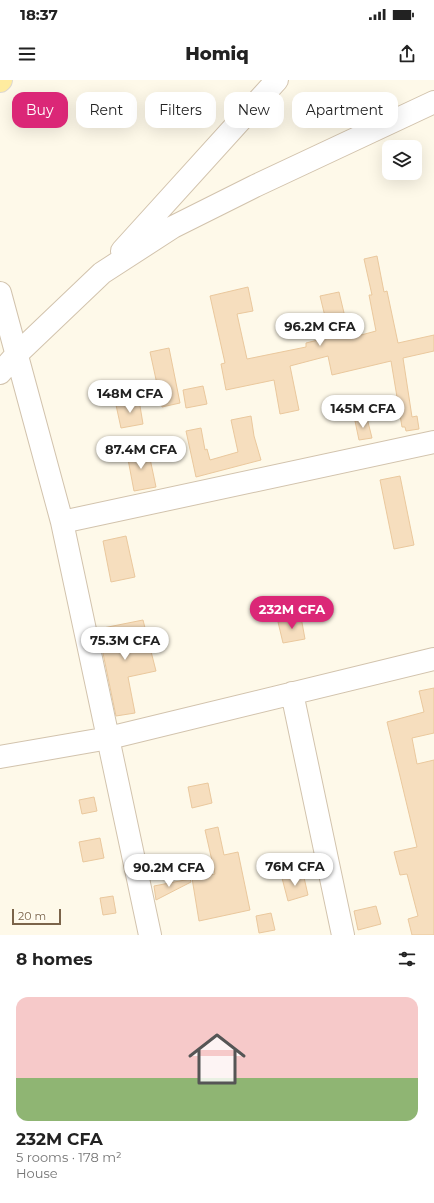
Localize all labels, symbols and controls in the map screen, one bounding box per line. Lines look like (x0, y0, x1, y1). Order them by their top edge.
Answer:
text: 18:37 (20, 5, 58, 24)
icon: menu (16, 43, 38, 65)
text: Homiq (185, 43, 249, 65)
icon: share (396, 43, 418, 65)
chip: Buy (12, 92, 68, 128)
chip: Rent (76, 92, 137, 128)
chip: Filters (145, 92, 216, 128)
chip: New (224, 92, 284, 128)
chip: Apartment (292, 92, 398, 128)
map controls (382, 140, 422, 180)
button: layers (382, 140, 422, 180)
pin: 96.2M CFA (274, 313, 366, 347)
text: 96.2M CFA (284, 318, 356, 334)
pin: 148M CFA (89, 380, 171, 414)
text: 148M CFA (97, 385, 163, 401)
pin: 145M CFA (322, 395, 404, 429)
text: 145M CFA (330, 400, 396, 416)
pin: 87.4M CFA (95, 436, 187, 470)
text: 87.4M CFA (105, 441, 177, 457)
pin: 232M CFA (251, 596, 333, 630)
text: 232M CFA (259, 601, 325, 617)
pin: 75.3M CFA (79, 627, 171, 661)
text: 75.3M CFA (90, 632, 160, 648)
pin: 76M CFA (258, 853, 332, 887)
pin: 90.2M CFA (123, 854, 215, 888)
text: 76M CFA (265, 858, 325, 874)
text: 90.2M CFA (133, 859, 205, 875)
scale bar (12, 907, 61, 926)
text: 20 m (18, 909, 46, 923)
icon: filters (396, 948, 418, 970)
text: 8 homes (16, 949, 93, 969)
icon: home (181, 1023, 253, 1095)
text: 232M CFA (16, 1129, 103, 1149)
text: 5 rooms · 178 m² (16, 1149, 122, 1165)
text: House (16, 1165, 58, 1181)

